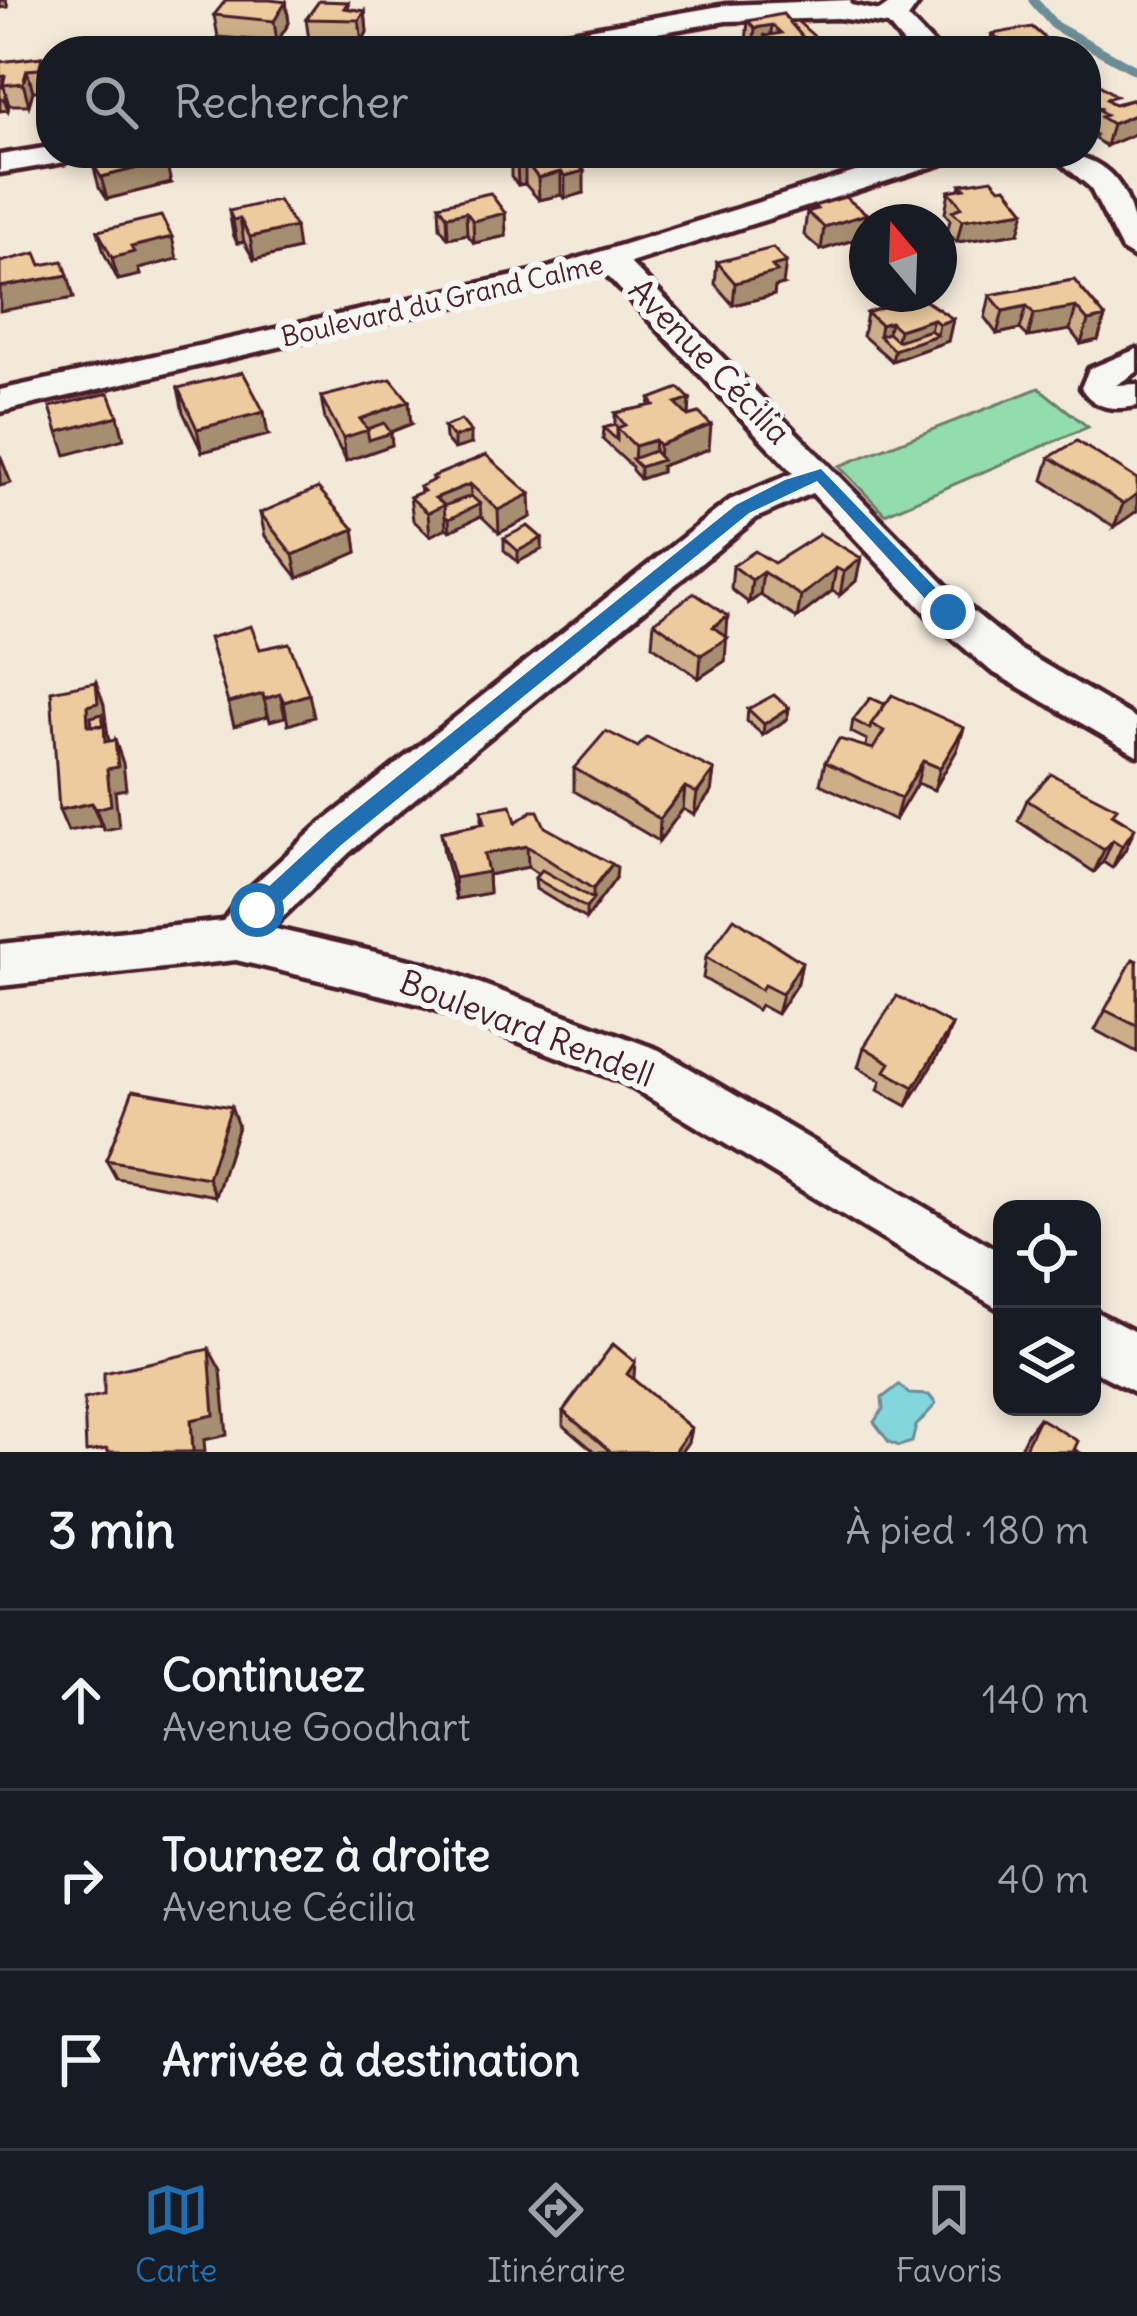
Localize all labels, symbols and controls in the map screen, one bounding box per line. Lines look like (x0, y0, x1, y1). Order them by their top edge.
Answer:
search box (36, 36, 1101, 168)
icon: search (78, 69, 144, 135)
text: Rechercher (174, 74, 409, 130)
north arrow (849, 204, 957, 312)
street label: Boulevard du Grand Calme (278, 246, 606, 354)
street label: Avenue Cécilia (620, 269, 800, 453)
route end (921, 585, 975, 639)
route start (230, 883, 284, 937)
street label: Boulevard Rendell (394, 960, 660, 1096)
map controls (993, 1200, 1101, 1416)
button: locate (993, 1200, 1101, 1308)
button: layers (993, 1308, 1101, 1416)
text: 3 min (48, 1498, 175, 1562)
text: À pied · 180 m (845, 1506, 1089, 1555)
text: Continuez (162, 1647, 365, 1703)
icon: ahead (48, 1667, 114, 1733)
text: 140 m (982, 1675, 1089, 1724)
text: Avenue Goodhart (162, 1703, 471, 1752)
text: Tournez à droite (162, 1827, 490, 1883)
icon: right (48, 1847, 114, 1913)
text: 40 m (997, 1855, 1089, 1904)
text: Avenue Cécilia (162, 1883, 416, 1932)
icon: arrive (48, 2027, 114, 2093)
text: Arrivée à destination (162, 2032, 580, 2088)
tab: Carte (135, 2177, 217, 2291)
tab: Itinéraire (487, 2177, 626, 2291)
tab: Favoris (896, 2177, 1002, 2291)

